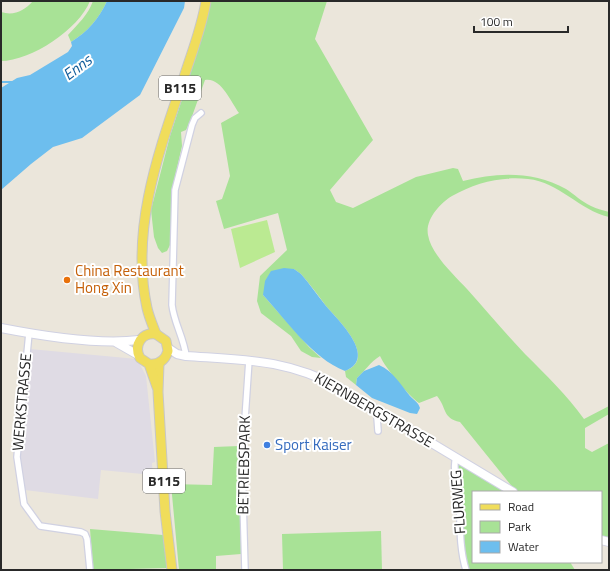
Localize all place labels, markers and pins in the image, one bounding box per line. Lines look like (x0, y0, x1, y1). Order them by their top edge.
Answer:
place label: China Restaurant Hong Xin (75, 259, 184, 299)
marker: China Restaurant Hong Xin (62, 275, 72, 285)
place label: Sport Kaiser (275, 433, 352, 456)
marker: Sport Kaiser (262, 440, 272, 450)

